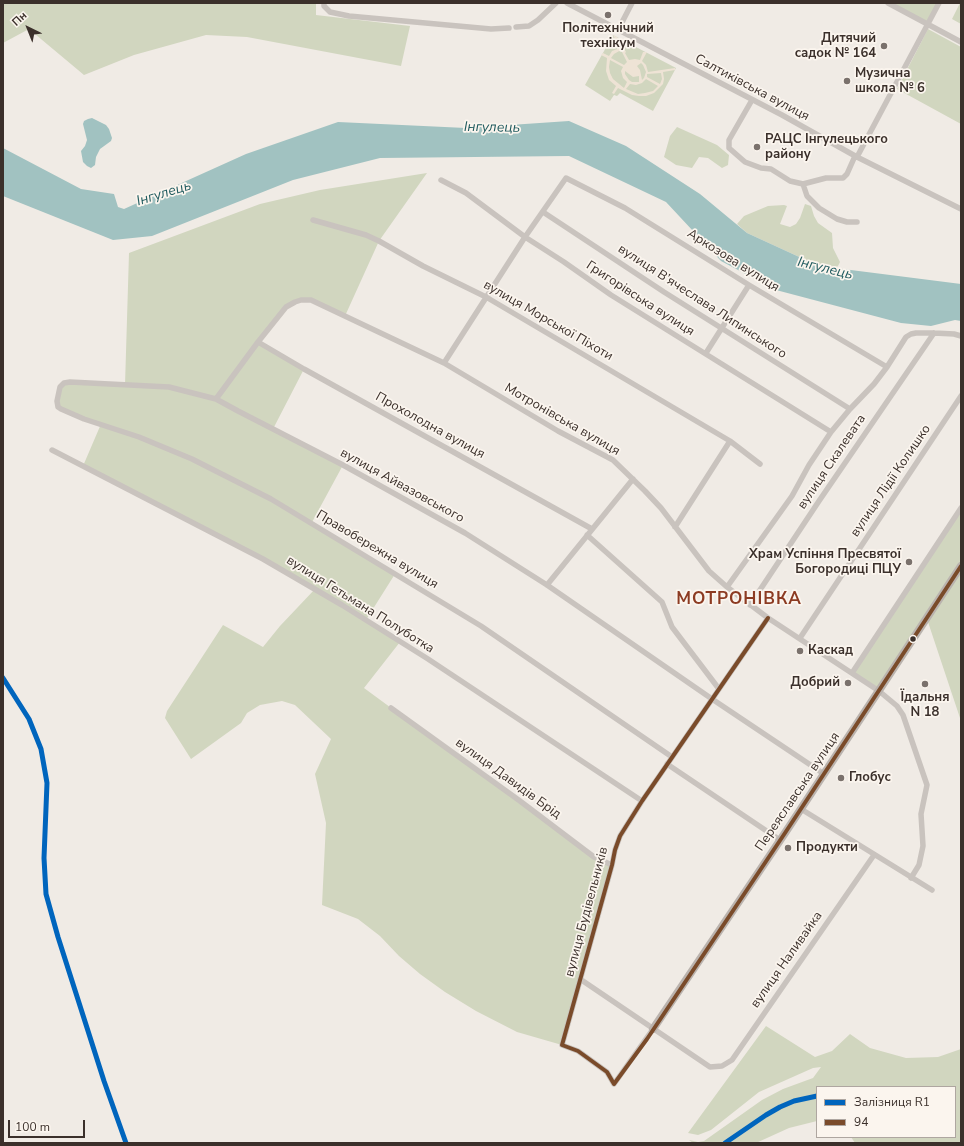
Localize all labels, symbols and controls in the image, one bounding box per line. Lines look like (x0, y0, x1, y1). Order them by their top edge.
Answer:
north arrow (8, 8, 48, 48)
text: Пн (9, 8, 30, 30)
marker: Політехнічний технікум (603, 10, 613, 20)
place label: Політехнічний технікум (562, 21, 654, 52)
place label: Дитячий садок № 164 (795, 31, 876, 62)
marker: Дитячий садок № 164 (879, 41, 889, 51)
street label: Салтиківська вулиця (692, 51, 812, 125)
place label: Музична школа № 6 (855, 66, 925, 97)
marker: Музична школа № 6 (842, 76, 852, 86)
water label: Інгулець (464, 119, 520, 137)
place label: РАЦС Інгулецького району (765, 132, 888, 163)
marker: РАЦС Інгулецького району (752, 142, 762, 152)
water label: Інгулець (135, 178, 193, 210)
street label: Аркозова вулиця (684, 226, 782, 296)
street label: вулиця В’ячеслава Липинського (615, 242, 789, 362)
water label: Інгулець (796, 254, 854, 284)
street label: Григорівська вулиця (583, 258, 697, 340)
street label: вулиця Морської Піхоти (480, 277, 616, 365)
street label: Мотронівська вулиця (501, 381, 623, 459)
street label: Прохолодна вулиця (373, 389, 487, 463)
street label: вулиця Скалевата (795, 412, 869, 512)
street label: вулиця Лідії Колишко (848, 422, 934, 540)
street label: вулиця Айвазовського (337, 445, 467, 527)
street label: Правобережна вулиця (313, 507, 441, 593)
place label: Храм Успіння Пресвятої Богородиці ПЦУ (749, 547, 901, 578)
street label: вулиця Гетьмана Полуботка (283, 553, 437, 657)
marker: Храм Успіння Пресвятої Богородиці ПЦУ (904, 557, 914, 567)
district label: МОТРОНІВКА (676, 590, 802, 610)
unlabelled marker (908, 634, 918, 644)
place label: Каскад (808, 643, 853, 659)
marker: Каскад (795, 646, 805, 656)
place label: Добрий (791, 675, 840, 691)
marker: Добрий (843, 678, 853, 688)
marker: Їдальня N 18 (920, 679, 930, 689)
place label: Їдальня N 18 (900, 690, 950, 721)
street label: Переяславська вулиця (752, 730, 844, 854)
street label: вулиця Давидів Брід (452, 735, 564, 823)
place label: Глобус (849, 770, 891, 786)
marker: Глобус (836, 773, 846, 783)
place label: Продукти (796, 840, 858, 856)
marker: Продукти (783, 843, 793, 853)
street label: вулиця Будівельників (562, 845, 612, 979)
street label: вулиця Наливайка (748, 909, 826, 1011)
legend (816, 1086, 956, 1138)
text: Залізниця R1 (854, 1094, 930, 1110)
scale bar (10, 1112, 87, 1138)
text: 94 (854, 1114, 868, 1130)
text: 100 m (15, 1119, 50, 1135)

